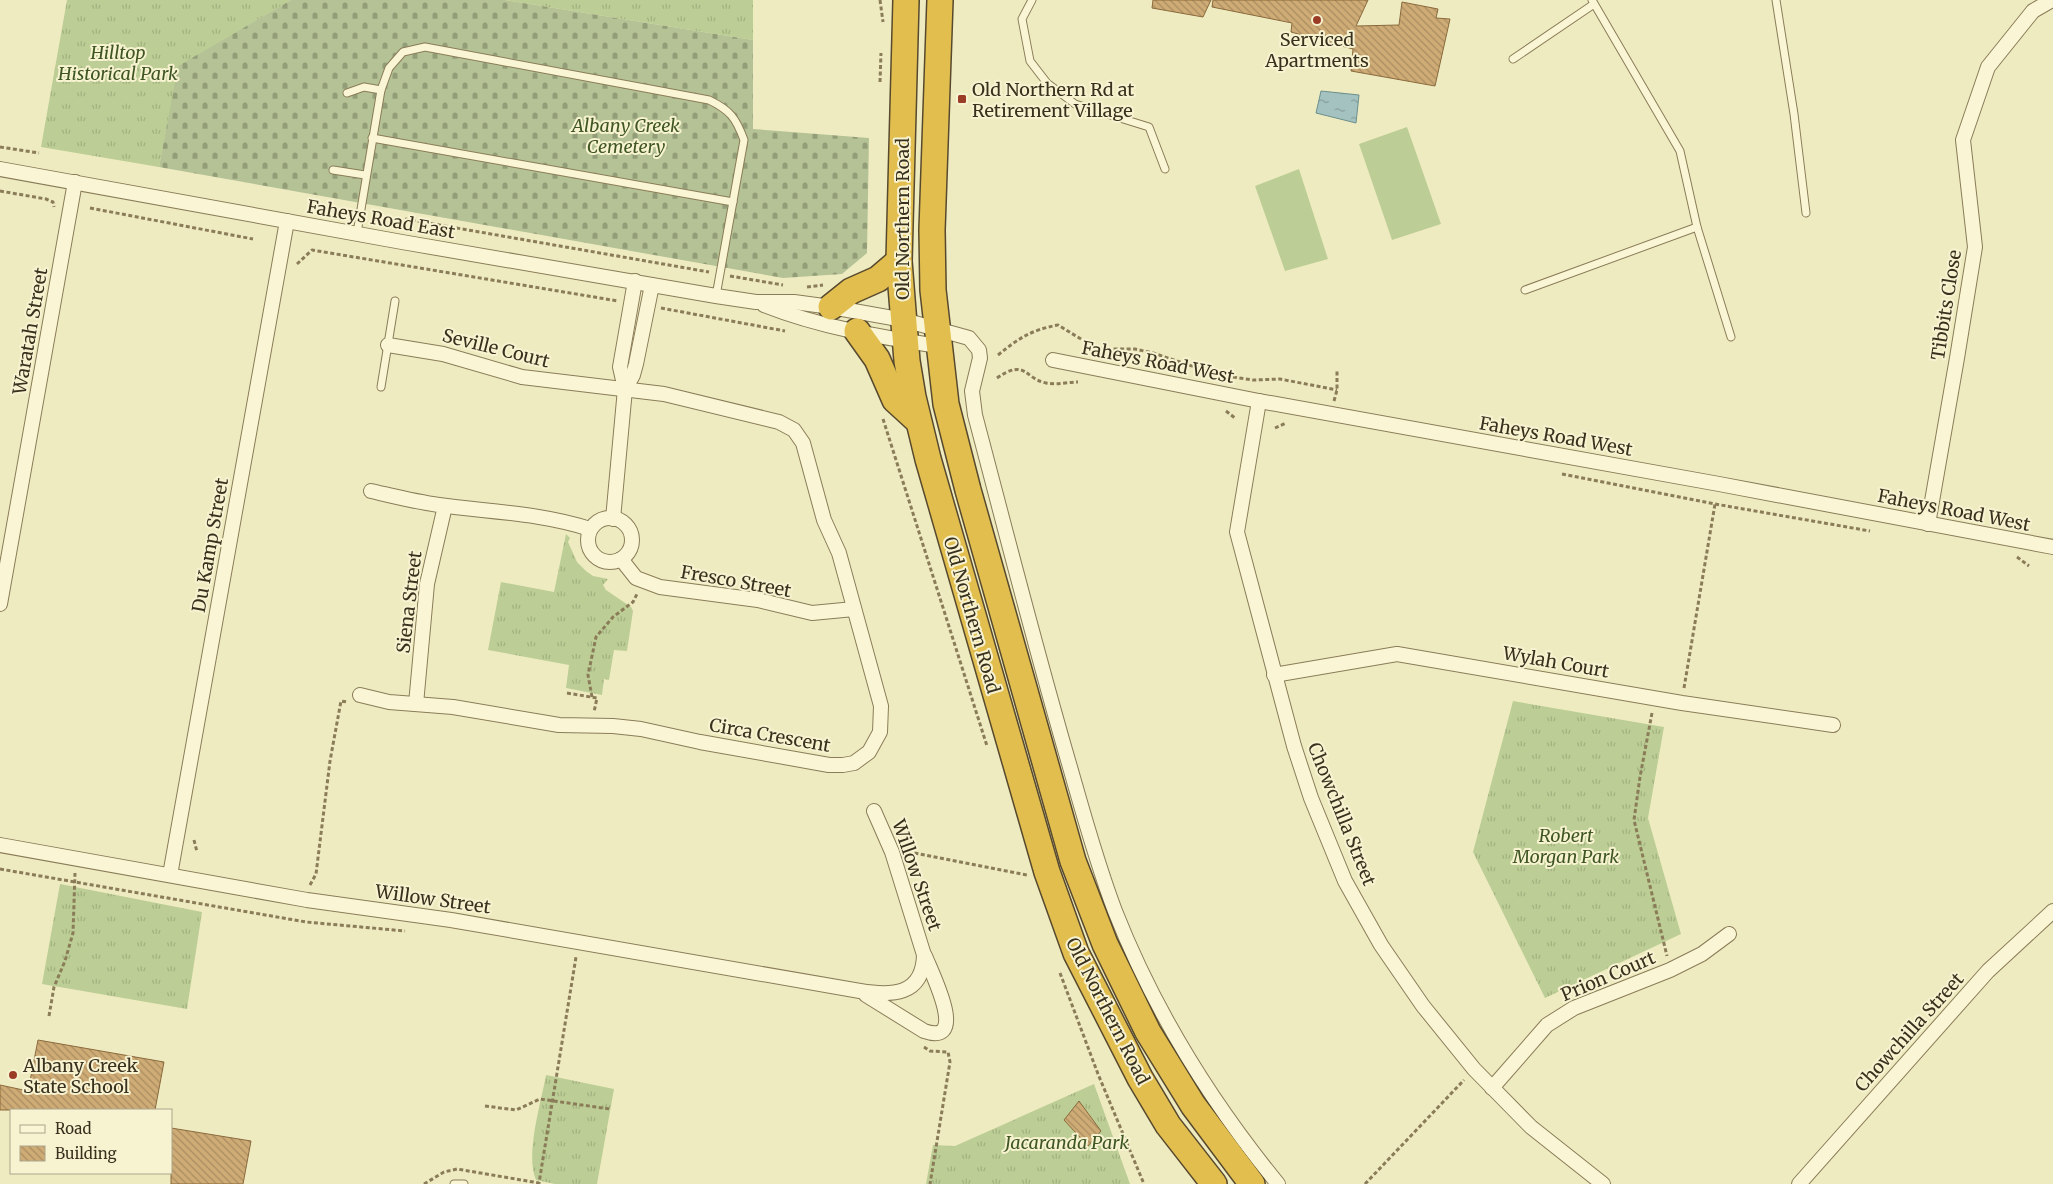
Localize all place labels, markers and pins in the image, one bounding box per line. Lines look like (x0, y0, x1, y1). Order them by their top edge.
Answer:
marker: Serviced Apartments (1311, 14, 1323, 26)
place label: Serviced Apartments (1264, 28, 1369, 72)
place label: Old Northern Rd at Retirement Village (972, 78, 1134, 122)
marker: Old Northern Rd at Retirement Village (956, 93, 968, 105)
place label: Albany Creek State School (22, 1054, 138, 1098)
marker: Albany Creek State School (7, 1069, 19, 1081)

